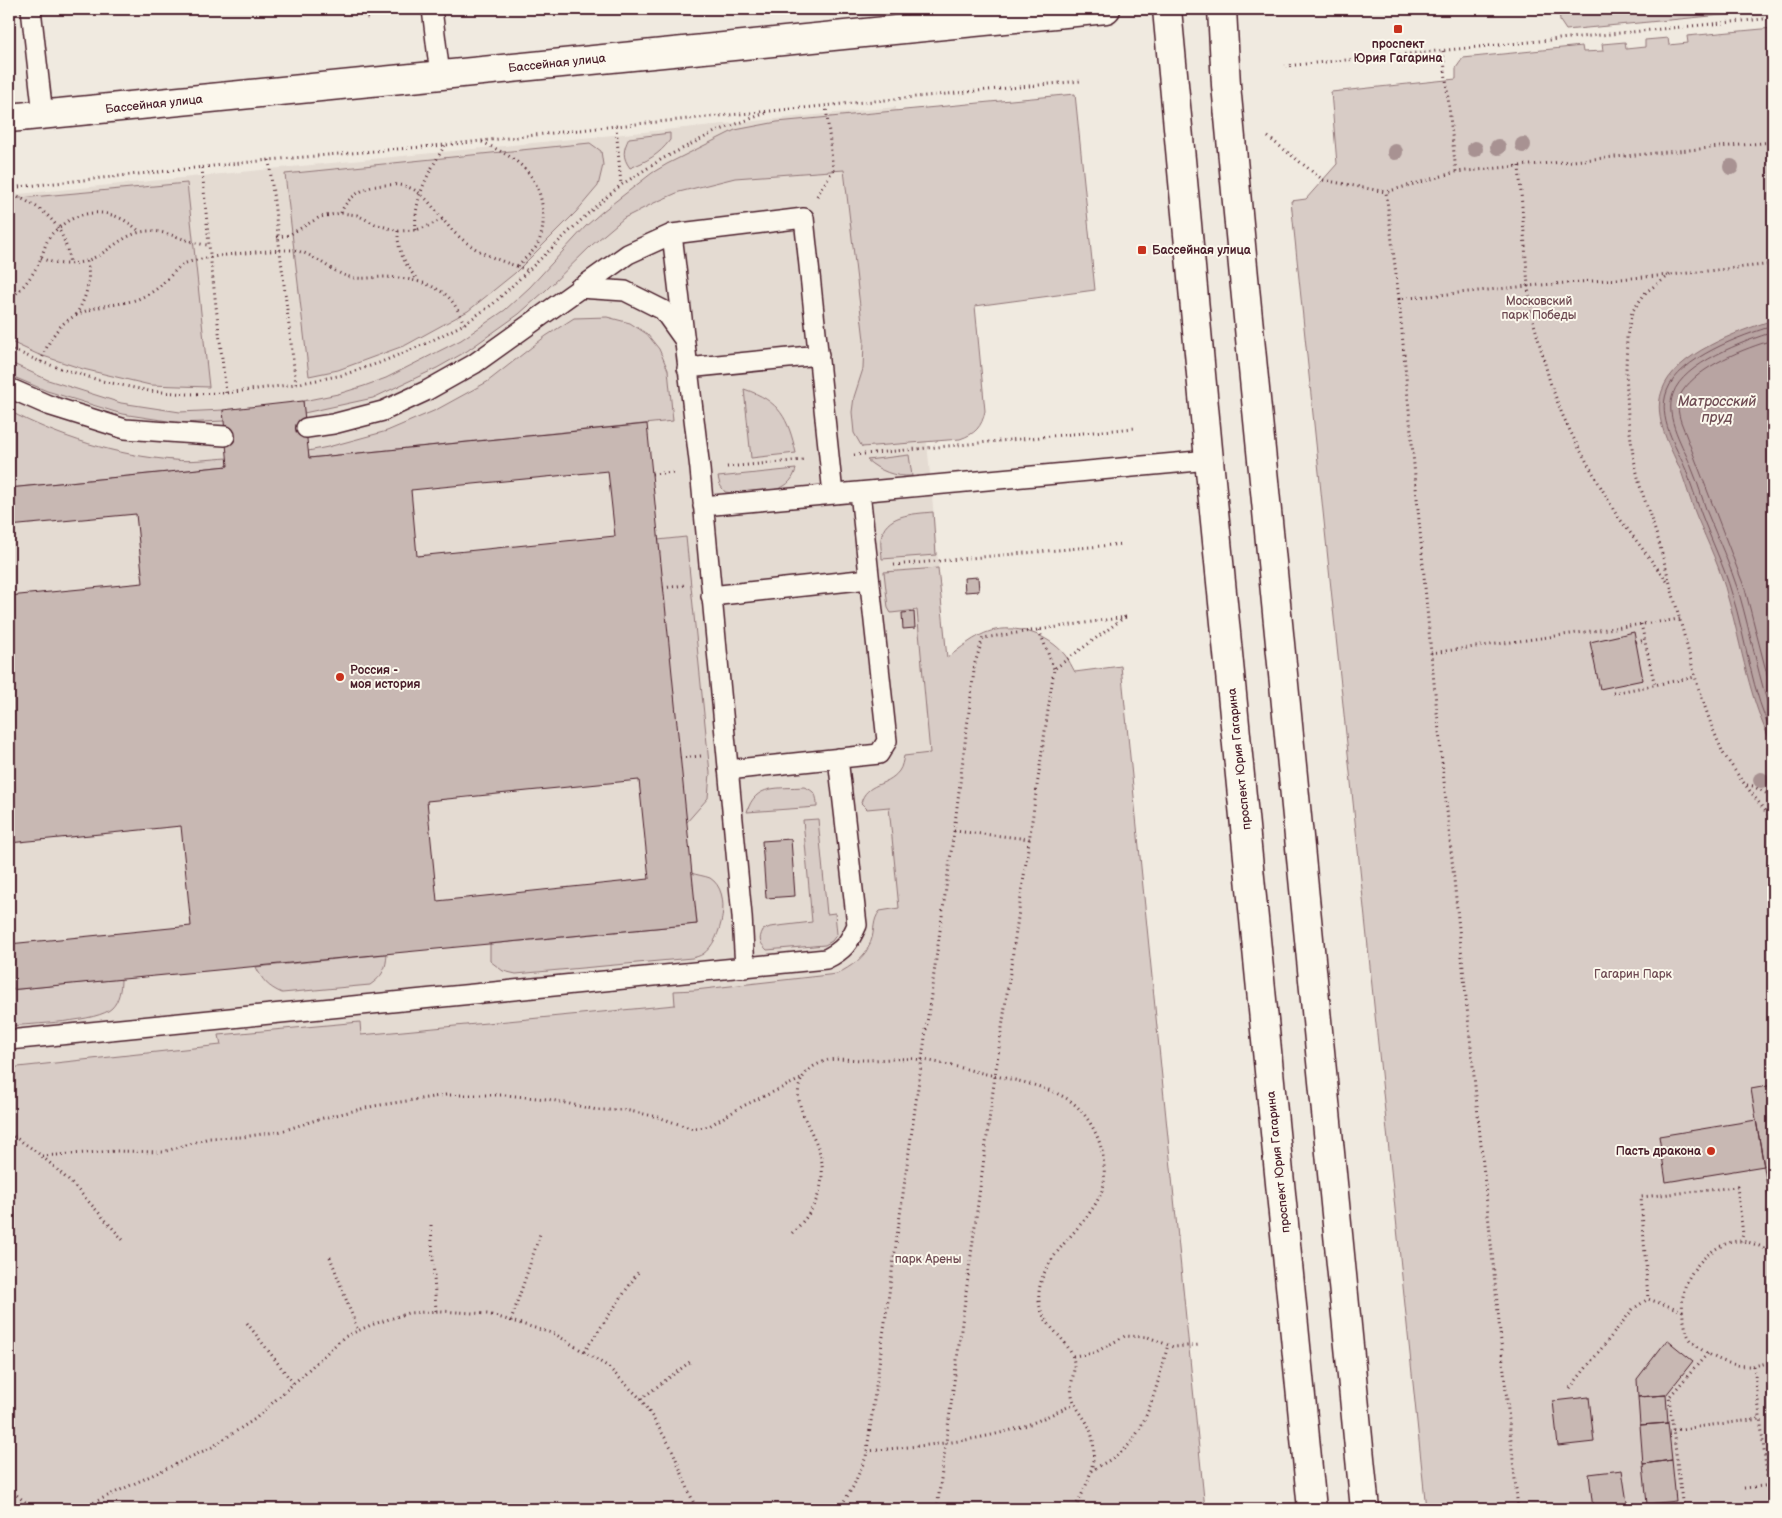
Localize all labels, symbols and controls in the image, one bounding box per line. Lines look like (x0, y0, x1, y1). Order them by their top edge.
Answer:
marker: проспект Юрия Гагарина (1392, 23, 1404, 35)
place label: проспект Юрия Гагарина (1354, 37, 1443, 66)
street label: Бассейная улица (508, 51, 606, 76)
street label: Бассейная улица (105, 92, 203, 117)
place label: Бассейная улица (1152, 243, 1252, 258)
marker: Бассейная улица (1136, 244, 1148, 256)
park label: Московский парк Победы (1502, 294, 1576, 323)
water label: Матросский пруд (1678, 393, 1756, 426)
place label: Россия - моя история (350, 663, 421, 692)
marker: Россия - моя история (334, 671, 346, 683)
street label: проспект Юрия Гагарина (1225, 687, 1254, 831)
park label: Гагарин Парк (1594, 967, 1673, 982)
street label: проспект Юрия Гагарина (1264, 1090, 1293, 1234)
place label: Пасть дракона (1616, 1144, 1702, 1159)
marker: Пасть дракона (1705, 1145, 1717, 1157)
park label: парк Арены (895, 1252, 961, 1267)

